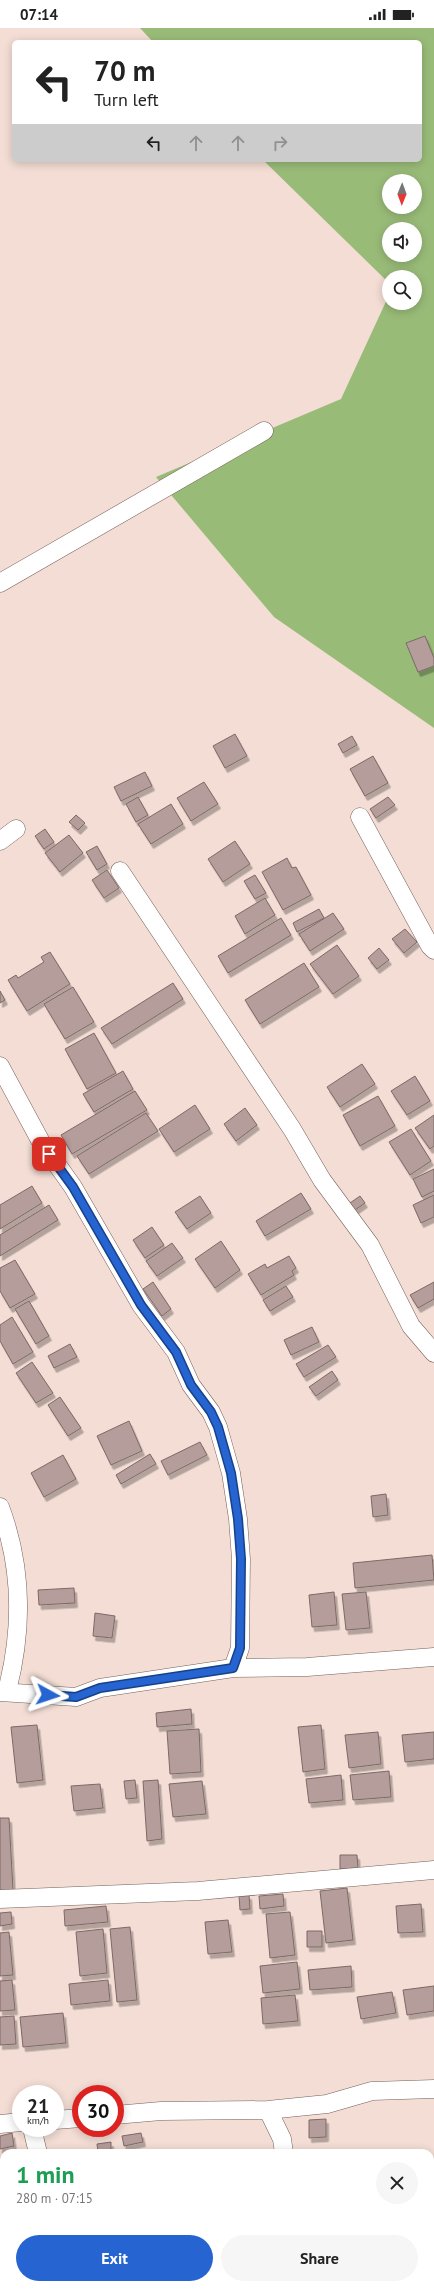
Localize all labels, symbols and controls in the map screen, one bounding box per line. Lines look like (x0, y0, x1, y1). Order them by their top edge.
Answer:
text: 07:14 (20, 5, 58, 24)
text: 70 m (94, 52, 155, 89)
icon: left (28, 56, 80, 108)
text: Turn left (94, 88, 159, 111)
icon: left (143, 132, 165, 154)
icon: ahead (185, 132, 207, 154)
icon: ahead (227, 132, 249, 154)
icon: right (269, 132, 291, 154)
north arrow (382, 174, 422, 214)
map controls (382, 174, 422, 310)
button: sound (382, 222, 422, 262)
button: search (382, 270, 422, 310)
pin (32, 1137, 66, 1171)
icon: arrive (38, 1143, 60, 1165)
position arrow (27, 1674, 69, 1716)
speed limit sign: 30 (72, 2085, 124, 2137)
text: 21 (27, 2093, 49, 2119)
text: km/h (27, 2114, 49, 2127)
text: 1 min (16, 2159, 75, 2190)
button: close (376, 2162, 418, 2204)
text: 280 m · 07:15 (16, 2190, 93, 2207)
button: Exit (16, 2235, 213, 2281)
button: Share (221, 2235, 418, 2281)

